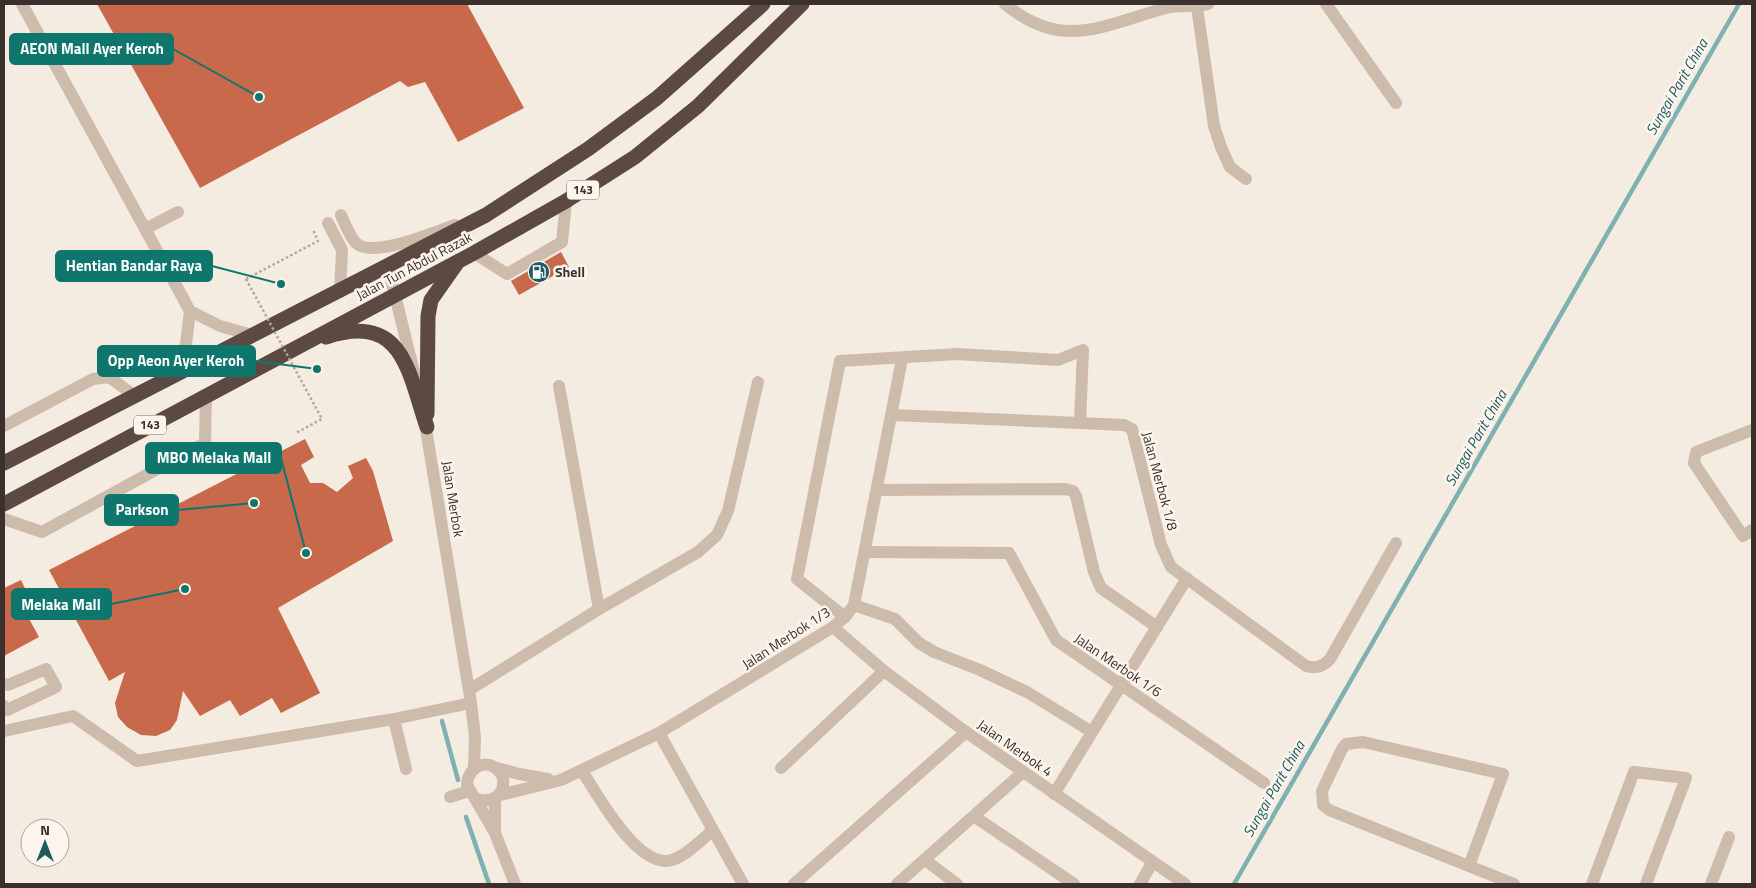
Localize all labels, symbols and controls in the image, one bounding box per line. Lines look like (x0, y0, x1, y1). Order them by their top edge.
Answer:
water label: Sungai Parit China (1640, 33, 1714, 139)
callout: AEON Mall Ayer Keroh (10, 34, 173, 64)
text: AEON Mall Ayer Keroh (20, 37, 164, 60)
road number: 143 (567, 180, 599, 200)
street label: Jalan Tun Abdul Razak (352, 226, 476, 305)
callout: Hentian Bandar Raya (56, 251, 212, 281)
text: Hentian Bandar Raya (66, 254, 202, 277)
fuel station icon: Shell (527, 260, 551, 284)
place label: Shell (555, 261, 585, 282)
callout: Opp Aeon Ayer Keroh (98, 346, 255, 376)
text: Opp Aeon Ayer Keroh (108, 349, 244, 372)
water label: Sungai Parit China (1439, 384, 1513, 490)
road number: 143 (134, 416, 166, 434)
street label: Jalan Merbok 1/8 (1137, 429, 1184, 533)
callout: MBO Melaka Mall (146, 443, 281, 473)
text: MBO Melaka Mall (157, 446, 271, 469)
street label: Jalan Merbok (437, 459, 470, 539)
callout: Parkson (105, 495, 178, 525)
text: Parkson (115, 498, 169, 521)
callout: Melaka Mall (12, 589, 111, 619)
text: Melaka Mall (21, 593, 101, 616)
street label: Jalan Merbok 1/3 (737, 601, 834, 674)
street label: Jalan Merbok 1/6 (1070, 628, 1166, 702)
street label: Jalan Merbok 4 (973, 714, 1057, 781)
water label: Sungai Parit China (1237, 735, 1311, 841)
north arrow (20, 818, 70, 868)
text: N (40, 819, 50, 840)

